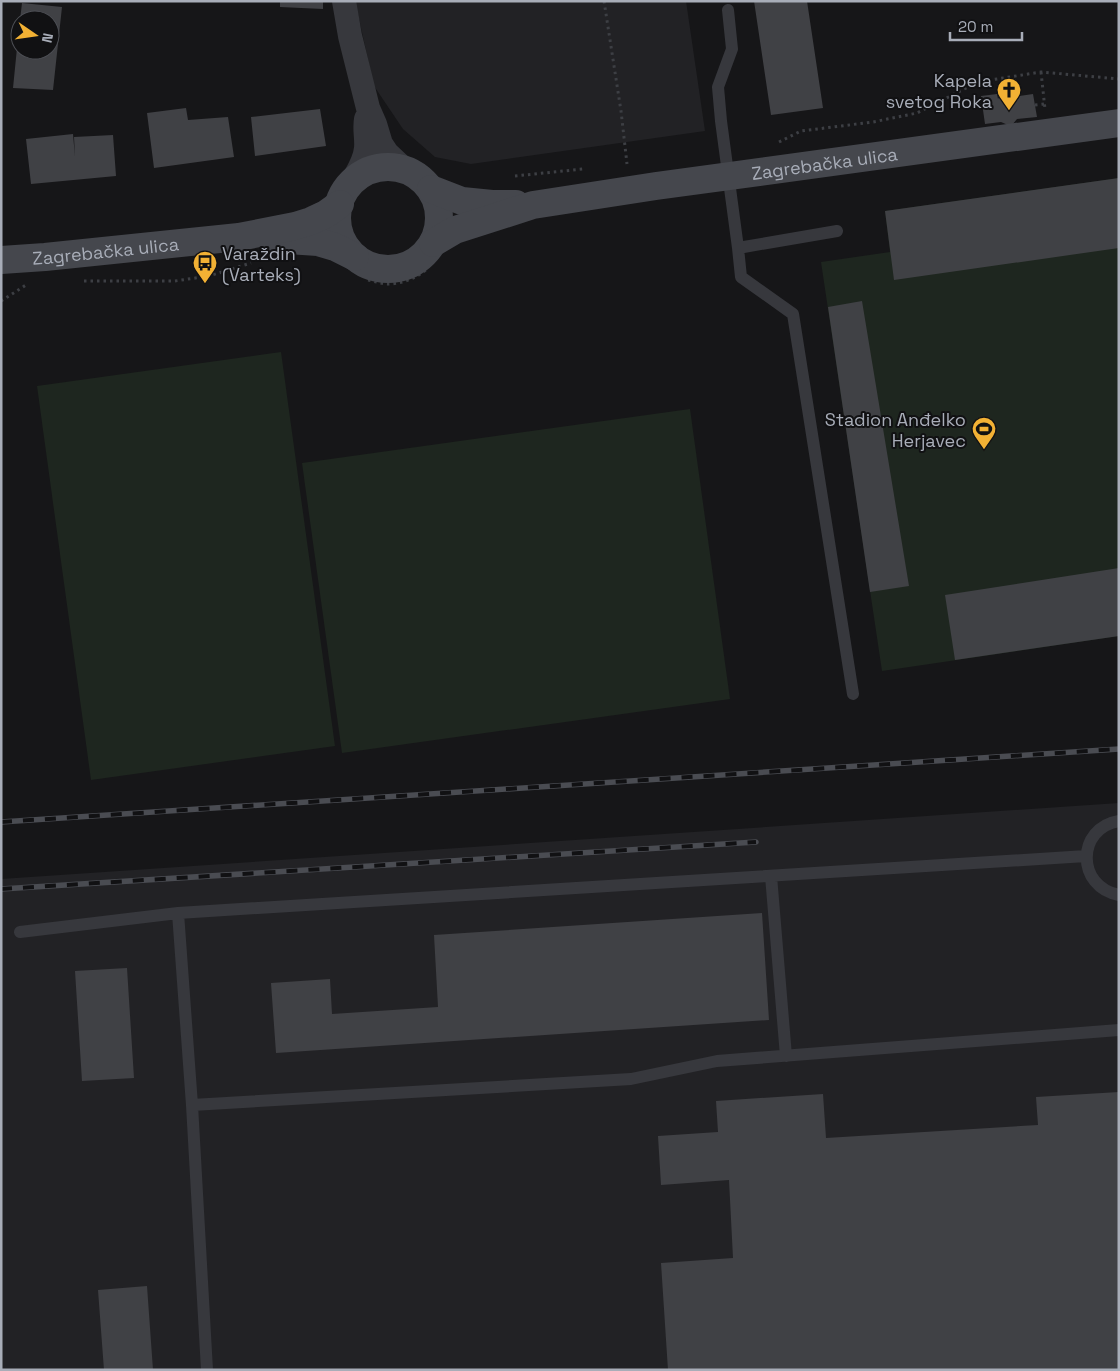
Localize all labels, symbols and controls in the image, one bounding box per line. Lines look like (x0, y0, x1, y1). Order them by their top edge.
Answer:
north arrow (10, 10, 60, 60)
scale bar (950, 10, 1022, 42)
text: 20 m (958, 17, 993, 36)
text: N (38, 31, 57, 45)
place label: Kapela svetog Roka (886, 69, 992, 113)
church icon: Kapela svetog Roka (996, 77, 1022, 111)
street label: Zagrebačka ulica (750, 142, 899, 184)
street label: Zagrebačka ulica (32, 232, 180, 269)
place label: Varaždin (Varteks) (222, 242, 301, 286)
bus stop icon: Varaždin (Varteks) (192, 250, 218, 284)
place label: Stadion Anđelko Herjavec (825, 408, 966, 452)
sports icon: Stadion Anđelko Herjavec (971, 416, 997, 450)

